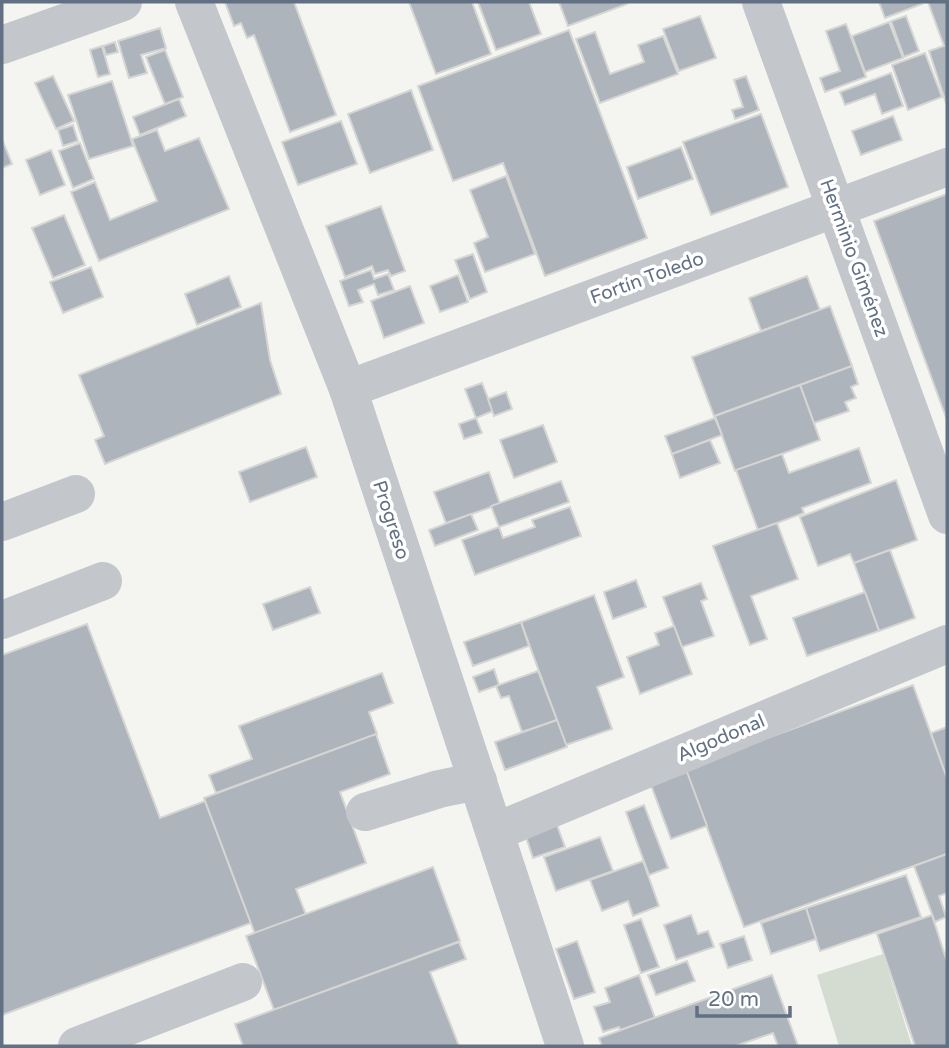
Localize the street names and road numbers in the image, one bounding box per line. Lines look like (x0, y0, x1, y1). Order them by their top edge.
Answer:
street label: Herminio Giménez (815, 176, 893, 340)
street label: Fortín Toledo (587, 247, 707, 309)
street label: Progreso (368, 478, 414, 562)
street label: Algodonal (674, 710, 768, 766)

